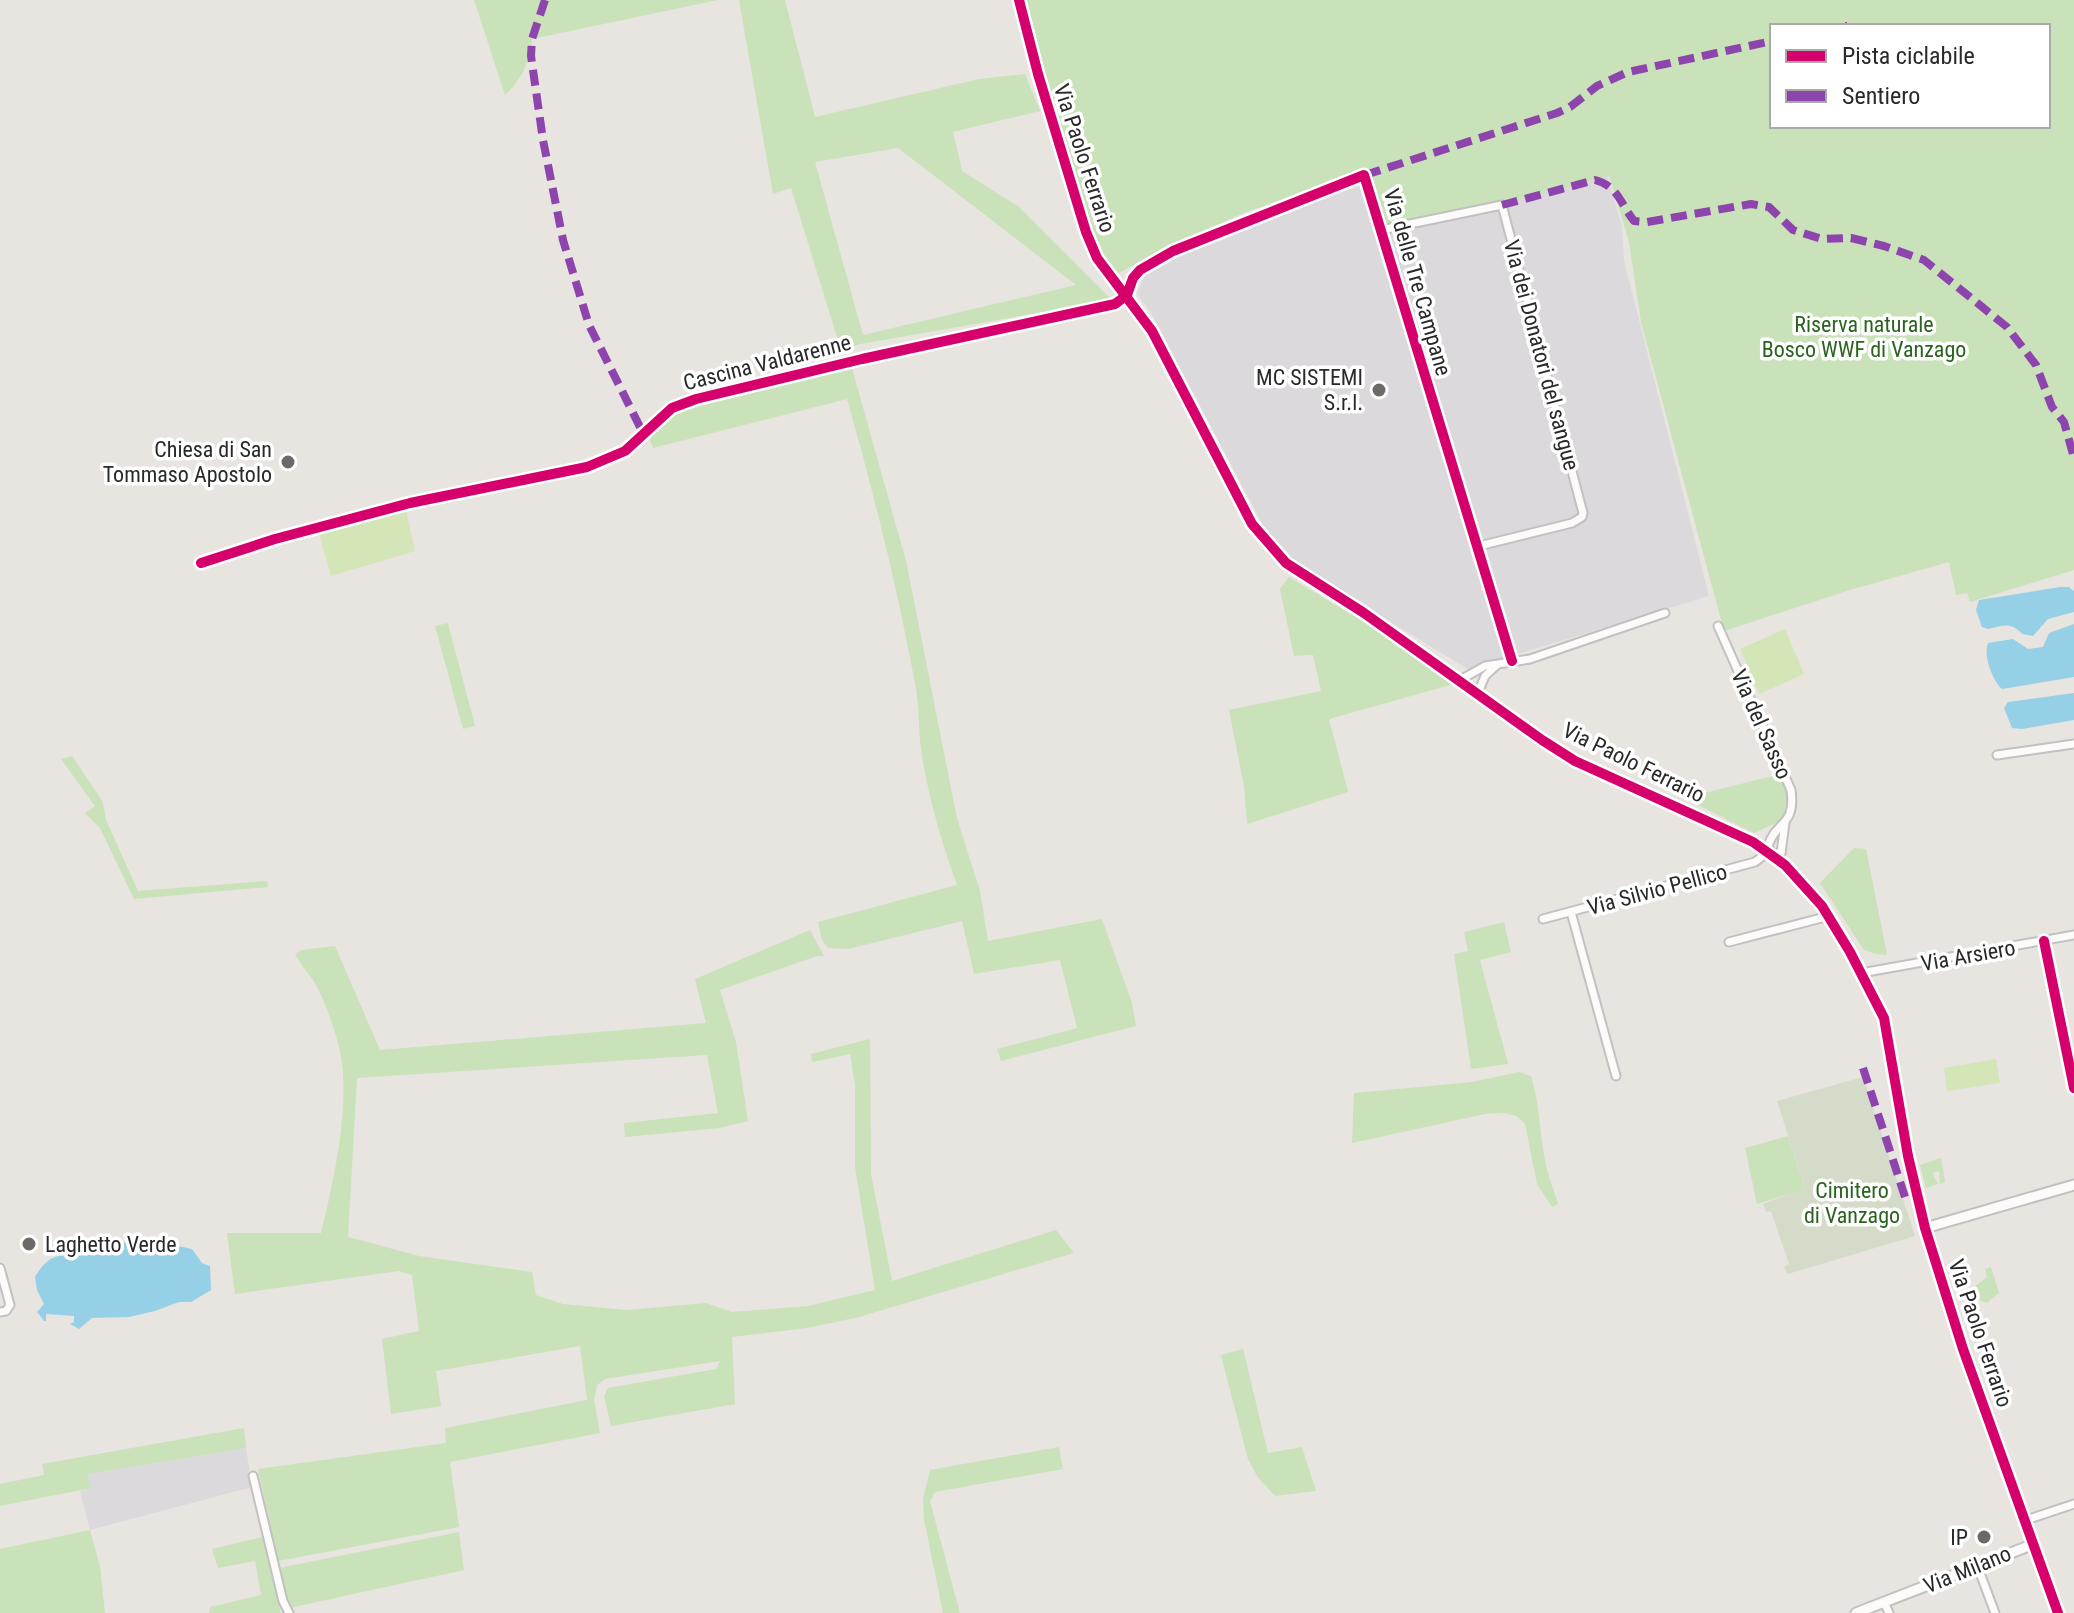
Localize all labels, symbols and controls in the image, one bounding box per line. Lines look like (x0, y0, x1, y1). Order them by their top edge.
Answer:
legend (1770, 24, 2050, 128)
text: Pista ciclabile (1842, 42, 1975, 70)
street label: Via Paolo Ferrario (1049, 81, 1120, 236)
text: Sentiero (1842, 82, 1920, 110)
street label: Via delle Tre Campane (1379, 186, 1456, 379)
street label: Via dei Donatori del sangue (1499, 237, 1584, 473)
park label: Riserva naturale Bosco WWF di Vanzago (1762, 312, 1966, 362)
street label: Cascina Valdarenne (681, 330, 853, 395)
place label: MC SISTEMI S.r.l. (1256, 365, 1363, 415)
marker: MC SISTEMI S.r.l. (1370, 381, 1388, 399)
place label: Chiesa di San Tommaso Apostolo (103, 437, 272, 487)
marker: Chiesa di San Tommaso Apostolo (279, 453, 297, 471)
street label: Via del Sasso (1726, 666, 1797, 783)
street label: Via Paolo Ferrario (1559, 717, 1709, 808)
street label: Via Silvio Pellico (1584, 859, 1730, 920)
street label: Via Arsiero (1919, 935, 2017, 976)
park label: Cimitero di Vanzago (1804, 1178, 1900, 1228)
place label: Laghetto Verde (45, 1232, 177, 1257)
marker: Laghetto Verde (20, 1235, 38, 1253)
street label: Via Paolo Ferrario (1944, 1256, 2018, 1410)
place label: IP (1950, 1525, 1968, 1550)
marker: IP (1975, 1528, 1993, 1546)
street label: Via Milano (1920, 1541, 2014, 1598)

